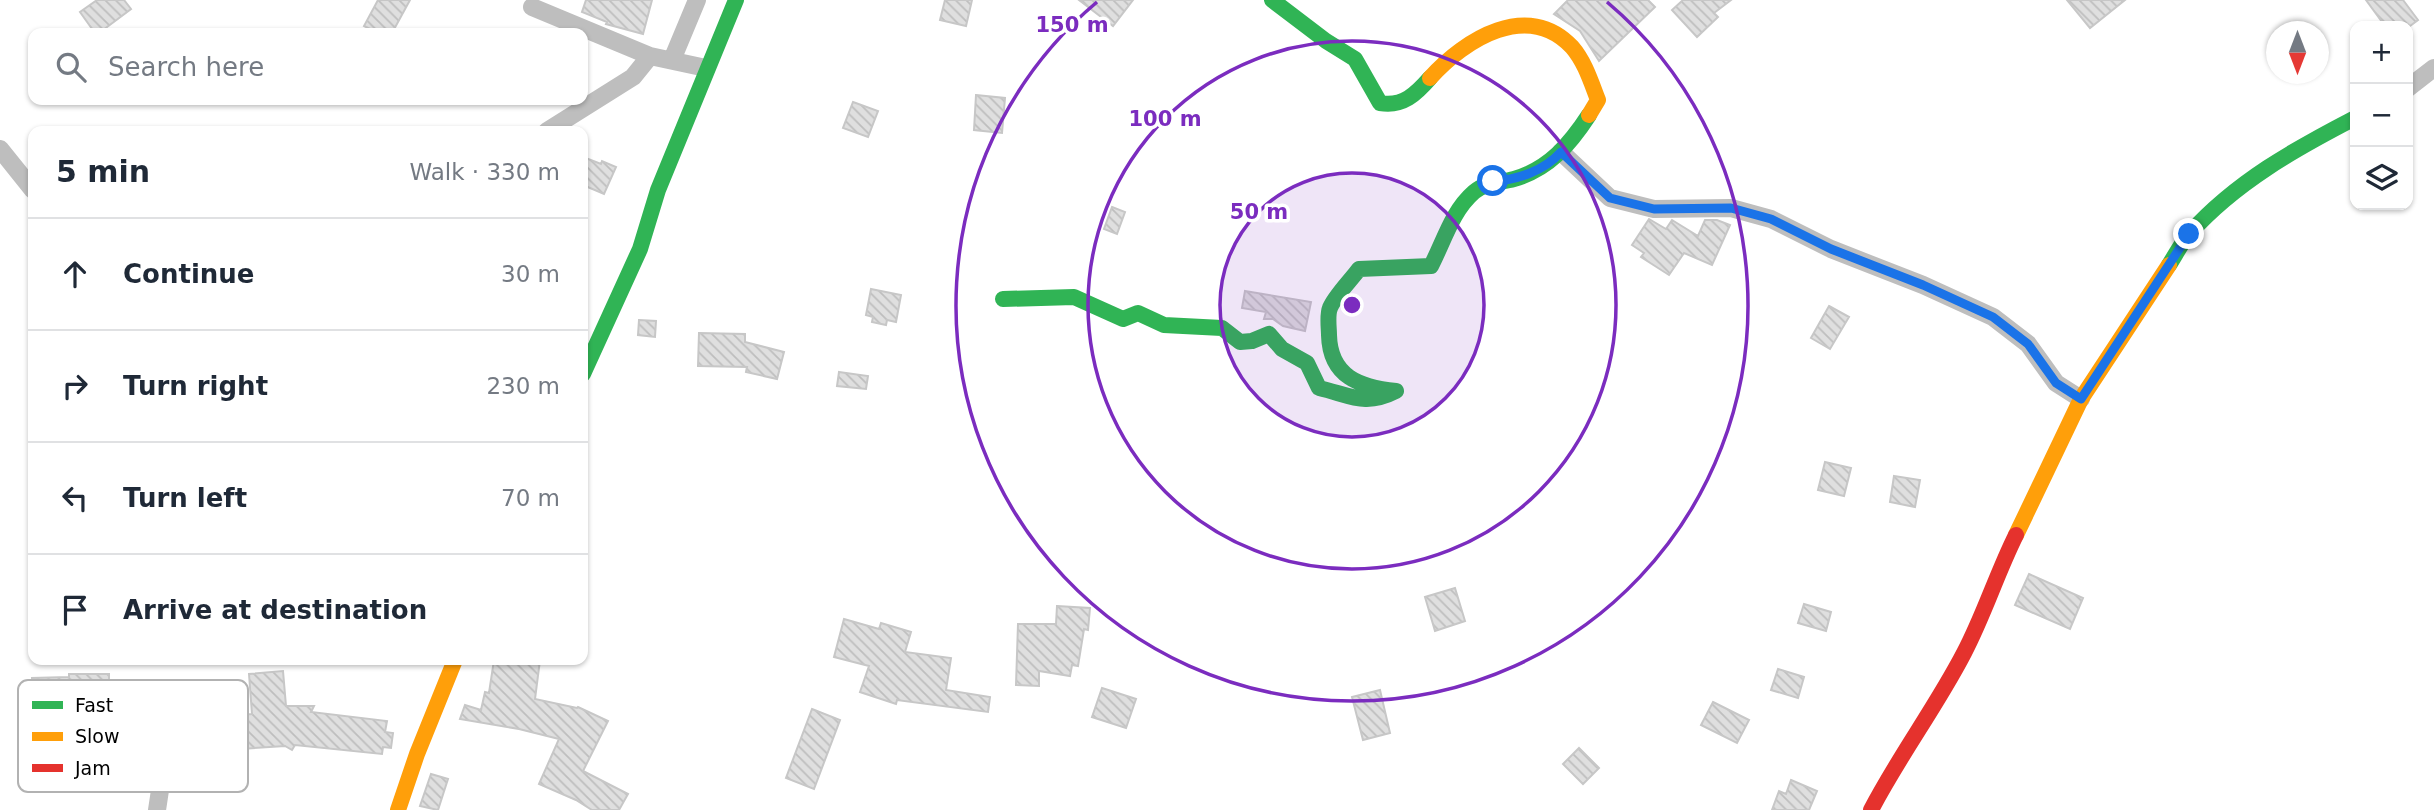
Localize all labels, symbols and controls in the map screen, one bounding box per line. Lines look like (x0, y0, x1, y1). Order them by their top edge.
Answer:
text: 150 m (1035, 13, 1109, 37)
north arrow (2266, 21, 2329, 84)
map controls (2350, 21, 2413, 210)
button: + (2350, 21, 2413, 84)
search box (28, 28, 588, 105)
icon: search (52, 48, 90, 86)
text: Search here (108, 52, 264, 82)
button: − (2350, 84, 2413, 147)
text: 100 m (1128, 107, 1202, 131)
button: layers (2350, 147, 2413, 210)
text: 5 min (56, 154, 150, 189)
text: Walk · 330 m (409, 159, 560, 185)
route start (1477, 165, 1508, 196)
text: 50 m (1230, 200, 1288, 224)
route end (2173, 218, 2204, 249)
icon: ahead (56, 255, 94, 293)
text: Continue (123, 259, 254, 289)
text: 30 m (501, 261, 560, 287)
centre of rings (1340, 293, 1364, 317)
icon: right (56, 367, 94, 405)
text: Turn right (123, 371, 268, 401)
text: 230 m (486, 373, 560, 399)
icon: left (56, 479, 94, 517)
text: Turn left (123, 483, 247, 513)
text: 70 m (501, 485, 560, 511)
icon: arrive (56, 591, 94, 629)
text: Arrive at destination (123, 595, 427, 625)
legend (18, 680, 248, 792)
text: Fast (75, 694, 113, 716)
text: Slow (75, 725, 120, 747)
text: Jam (74, 757, 111, 779)

